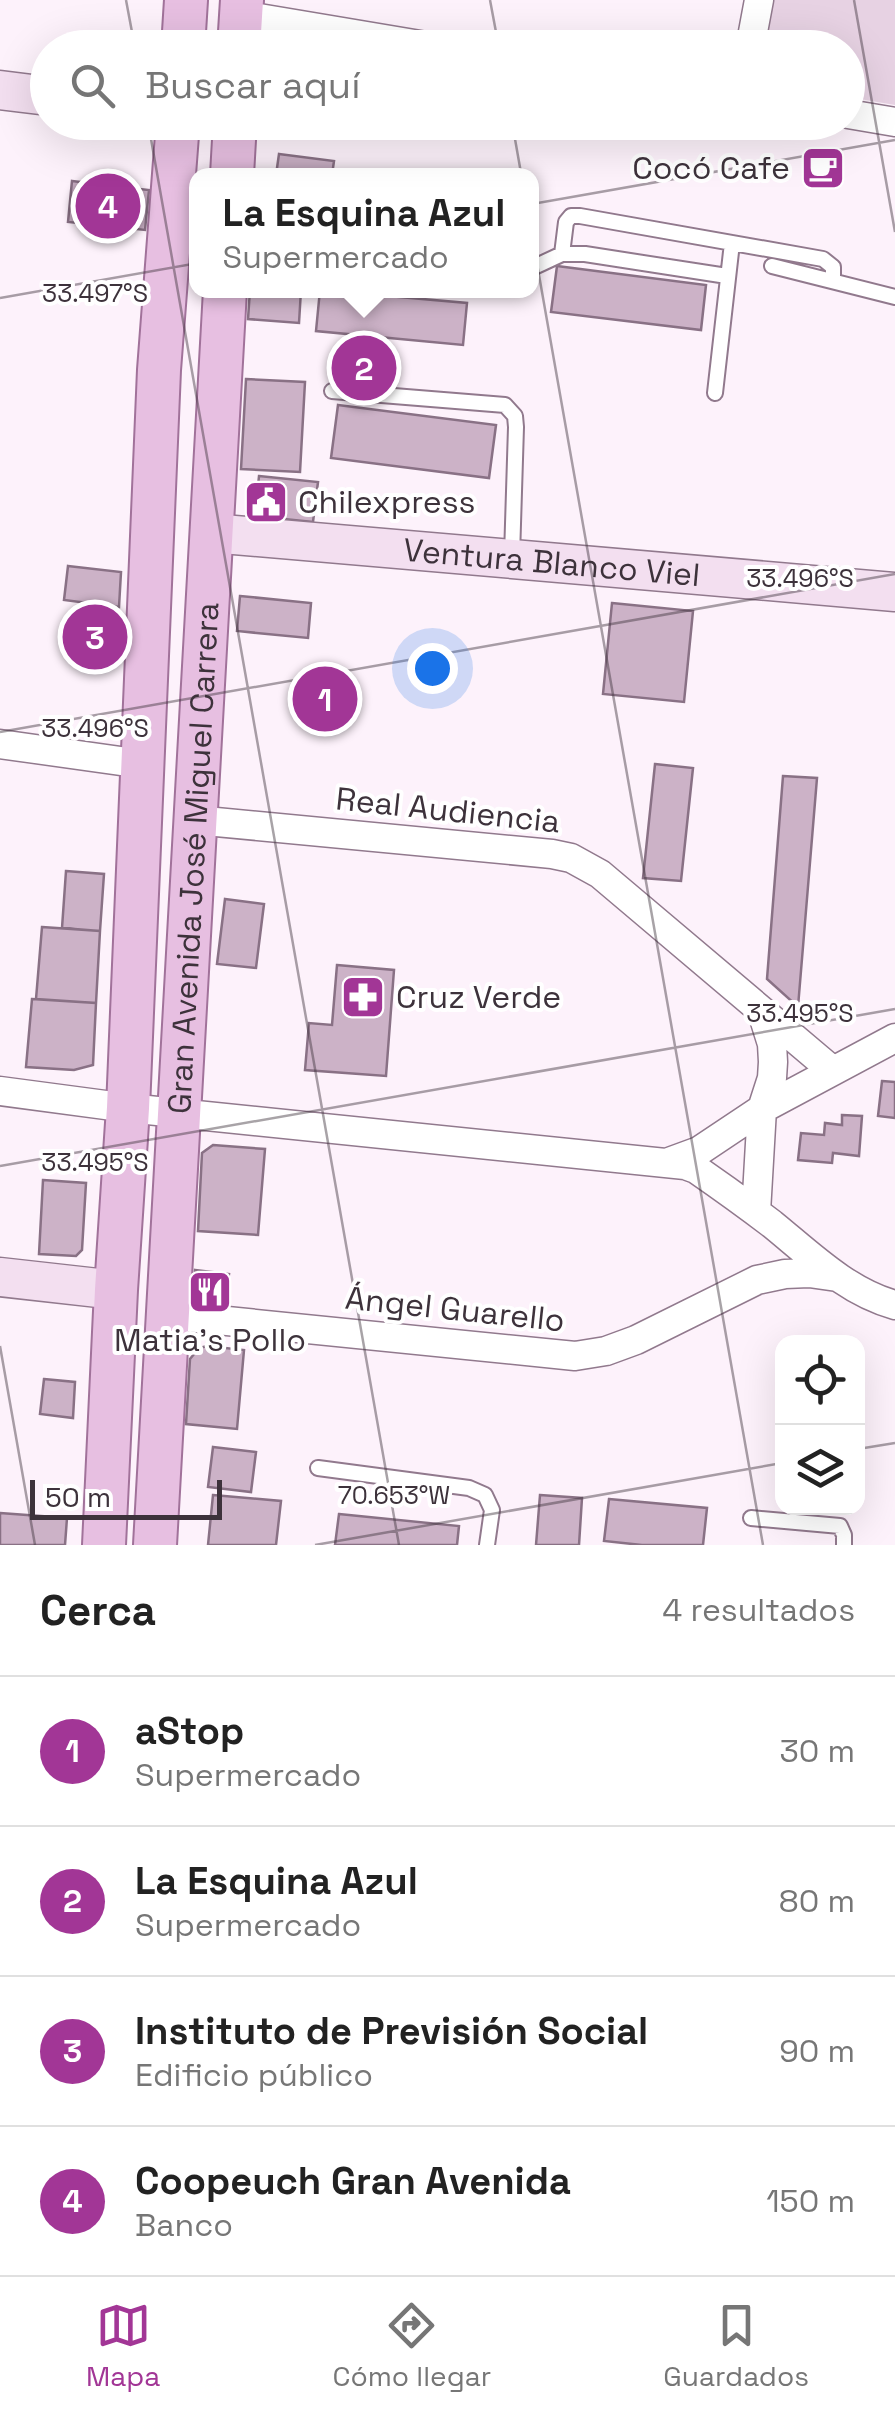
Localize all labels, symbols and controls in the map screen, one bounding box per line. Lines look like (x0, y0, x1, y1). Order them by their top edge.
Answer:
search box (30, 30, 865, 140)
icon: search (65, 58, 120, 113)
text: Buscar aquí (145, 61, 360, 109)
cafe icon: Cocó Cafe (800, 145, 846, 191)
place label: Cocó Cafe (632, 148, 790, 188)
pin: 4 (76, 168, 140, 244)
popup (189, 168, 539, 298)
text: La Esquina Azul (223, 189, 505, 237)
text: Supermercado (223, 237, 449, 277)
text: 33.497°S (42, 277, 148, 309)
pin: 2 (332, 330, 396, 406)
public building icon: Chilexpress (243, 479, 289, 525)
place label: Chilexpress (298, 482, 475, 522)
street label: Ventura Blanco Viel (402, 530, 702, 595)
text: 33.496°S (746, 562, 854, 594)
pin: 3 (62, 600, 128, 674)
street label: Gran Avenida José Miguel Carrera (159, 601, 228, 1115)
your location (407, 643, 458, 694)
pin: 1 (292, 662, 358, 736)
text: 33.496°S (41, 712, 149, 744)
street label: Real Audiencia (334, 778, 562, 842)
pharmacy icon: Cruz Verde (340, 974, 386, 1020)
place label: Cruz Verde (396, 977, 561, 1017)
text: 33.495°S (746, 997, 854, 1029)
text: 33.495°S (41, 1146, 149, 1178)
restaurant icon: Matia's Pollo (187, 1269, 233, 1315)
street label: Ángel Guarello (343, 1278, 567, 1340)
place label: Matia's Pollo (114, 1320, 306, 1360)
map controls (775, 1335, 865, 1515)
button: locate (775, 1335, 865, 1425)
button: layers (775, 1425, 865, 1515)
scale bar (30, 1475, 222, 1520)
text: 50 m (45, 1479, 111, 1515)
text: 70.653°W (338, 1479, 450, 1511)
text: Cerca (40, 1584, 156, 1637)
text: 4 resultados (662, 1590, 855, 1630)
text: aStop (135, 1707, 244, 1755)
text: 1 (65, 1731, 80, 1771)
text: 30 m (779, 1731, 855, 1771)
text: Supermercado (135, 1755, 361, 1795)
text: La Esquina Azul (135, 1857, 418, 1905)
text: 2 (63, 1881, 82, 1921)
text: 80 m (779, 1881, 855, 1921)
text: Supermercado (135, 1905, 361, 1945)
text: Instituto de Previsión Social (135, 2007, 648, 2055)
text: 3 (63, 2031, 82, 2071)
text: 90 m (779, 2031, 855, 2071)
text: Edificio público (135, 2055, 373, 2095)
text: Coopeuch Gran Avenida (135, 2157, 571, 2205)
text: 4 (62, 2181, 83, 2221)
text: 150 m (766, 2181, 855, 2221)
text: Banco (135, 2205, 233, 2245)
tab: Mapa (86, 2298, 160, 2394)
tab: Cómo llegar (333, 2298, 491, 2394)
tab: Guardados (663, 2298, 809, 2394)

